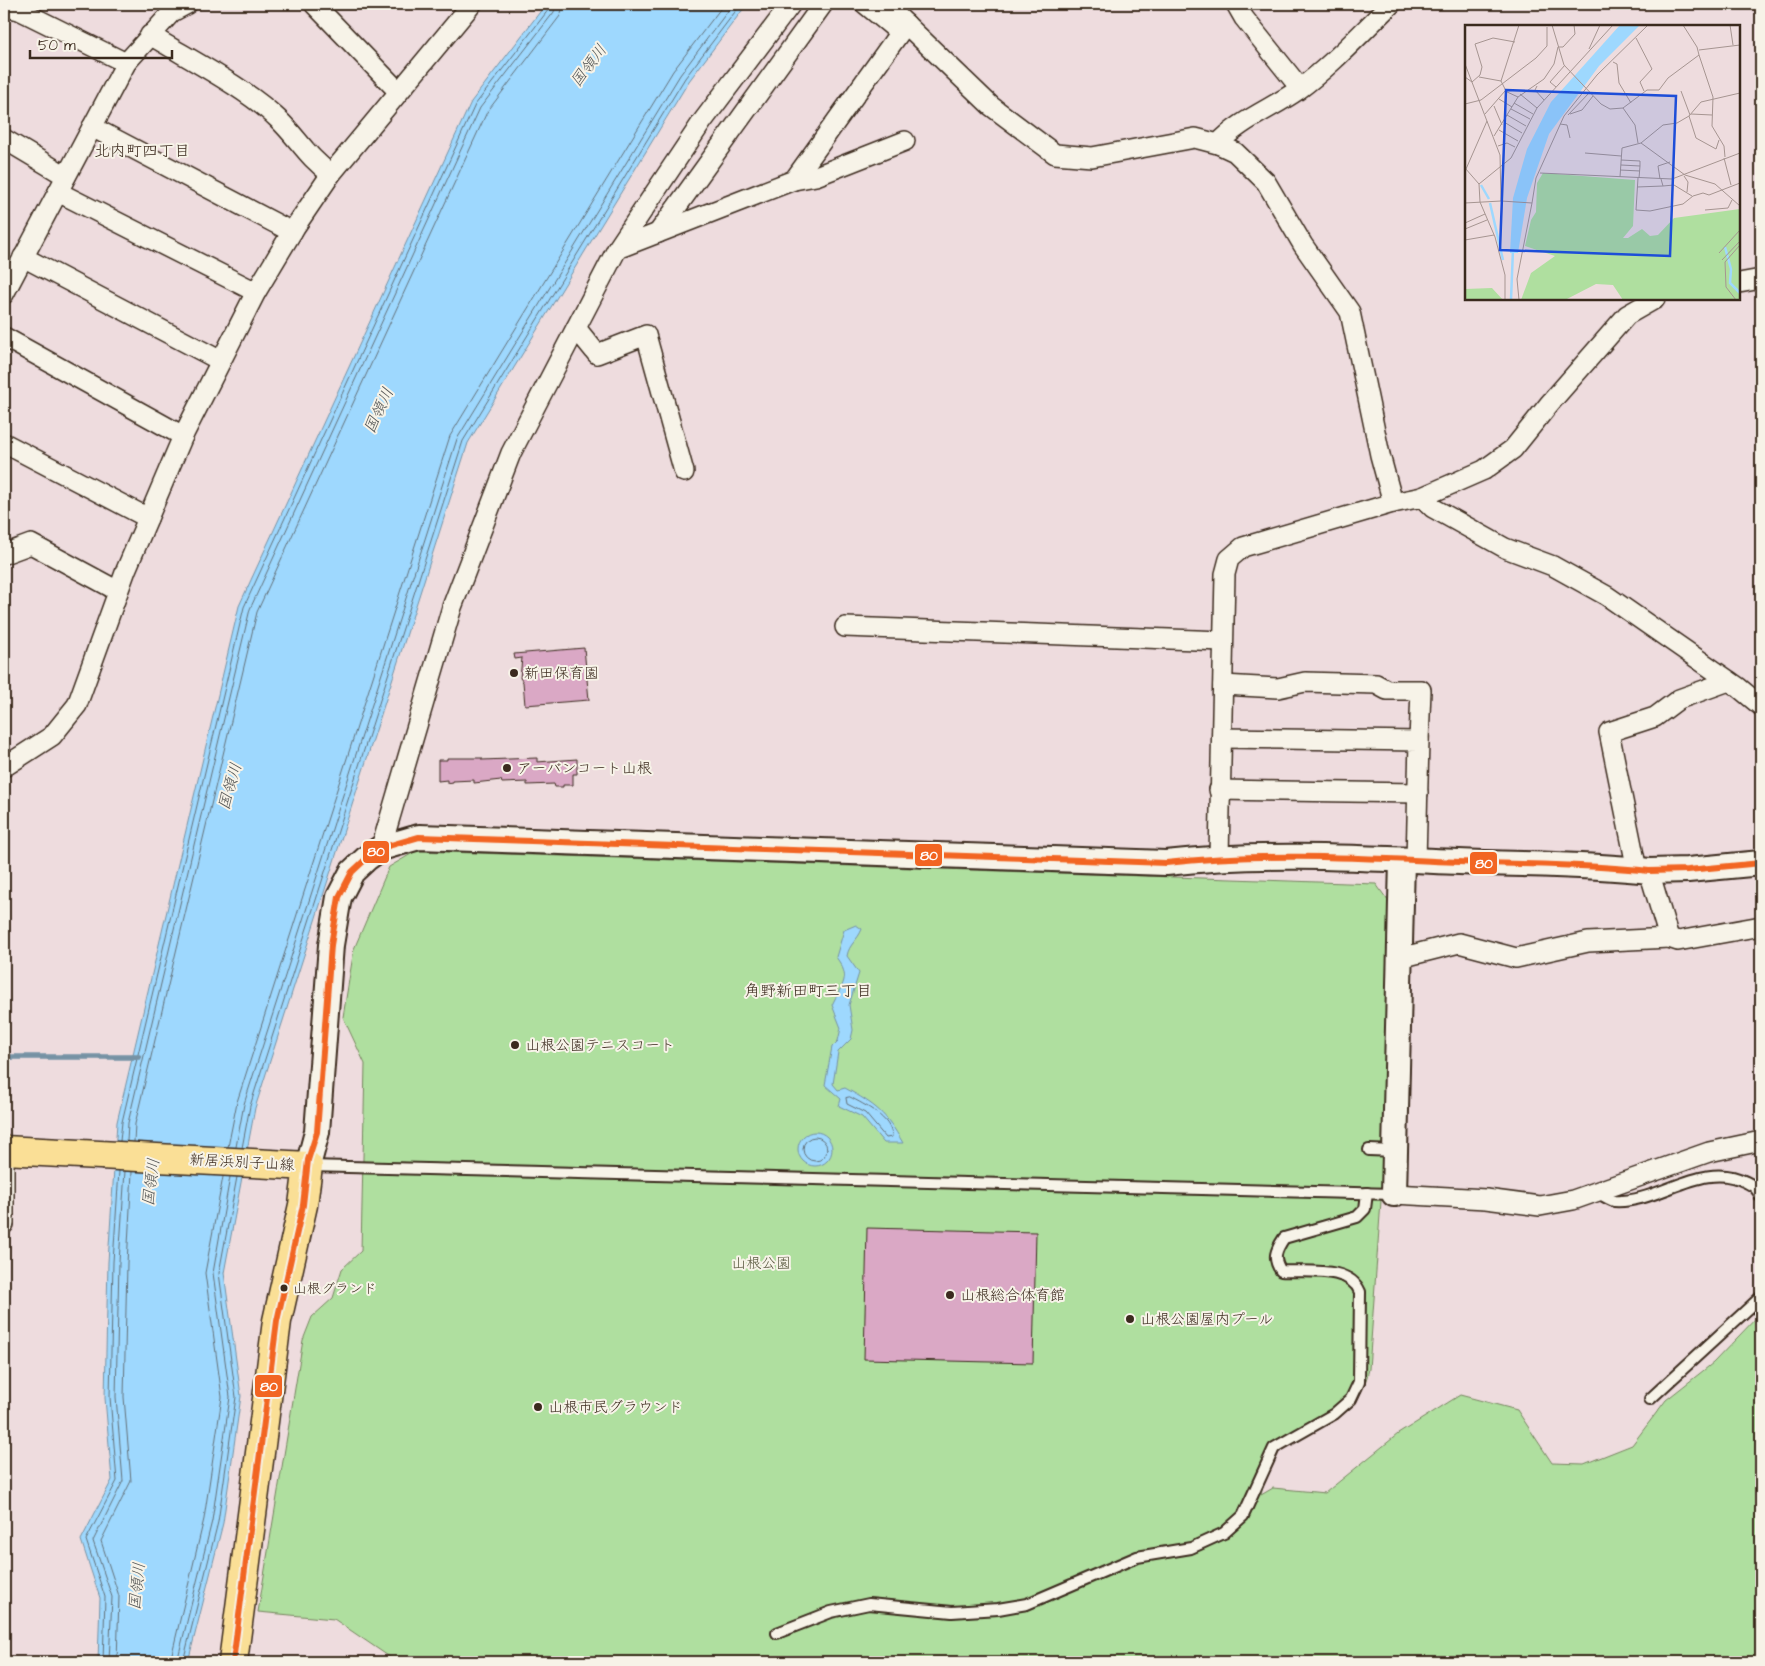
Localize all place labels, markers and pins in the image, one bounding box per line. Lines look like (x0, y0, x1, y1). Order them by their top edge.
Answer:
place label: 新田保育園 (524, 663, 599, 684)
marker: 新田保育園 (508, 667, 520, 679)
place label: アーバンコート山根 (517, 758, 652, 779)
marker: アーバンコート山根 (501, 762, 513, 774)
place label: 山根公園テニスコート (525, 1035, 675, 1056)
marker: 山根公園テニスコート (509, 1039, 521, 1051)
place label: 山根グランド (293, 1279, 377, 1299)
marker: 山根グランド (279, 1283, 289, 1293)
place label: 山根総合体育館 (960, 1285, 1065, 1306)
marker: 山根総合体育館 (944, 1289, 956, 1301)
place label: 山根公園屋内プール (1140, 1309, 1273, 1330)
marker: 山根公園屋内プール (1124, 1313, 1136, 1325)
place label: 山根市民グラウンド (548, 1397, 683, 1418)
marker: 山根市民グラウンド (532, 1401, 544, 1413)

